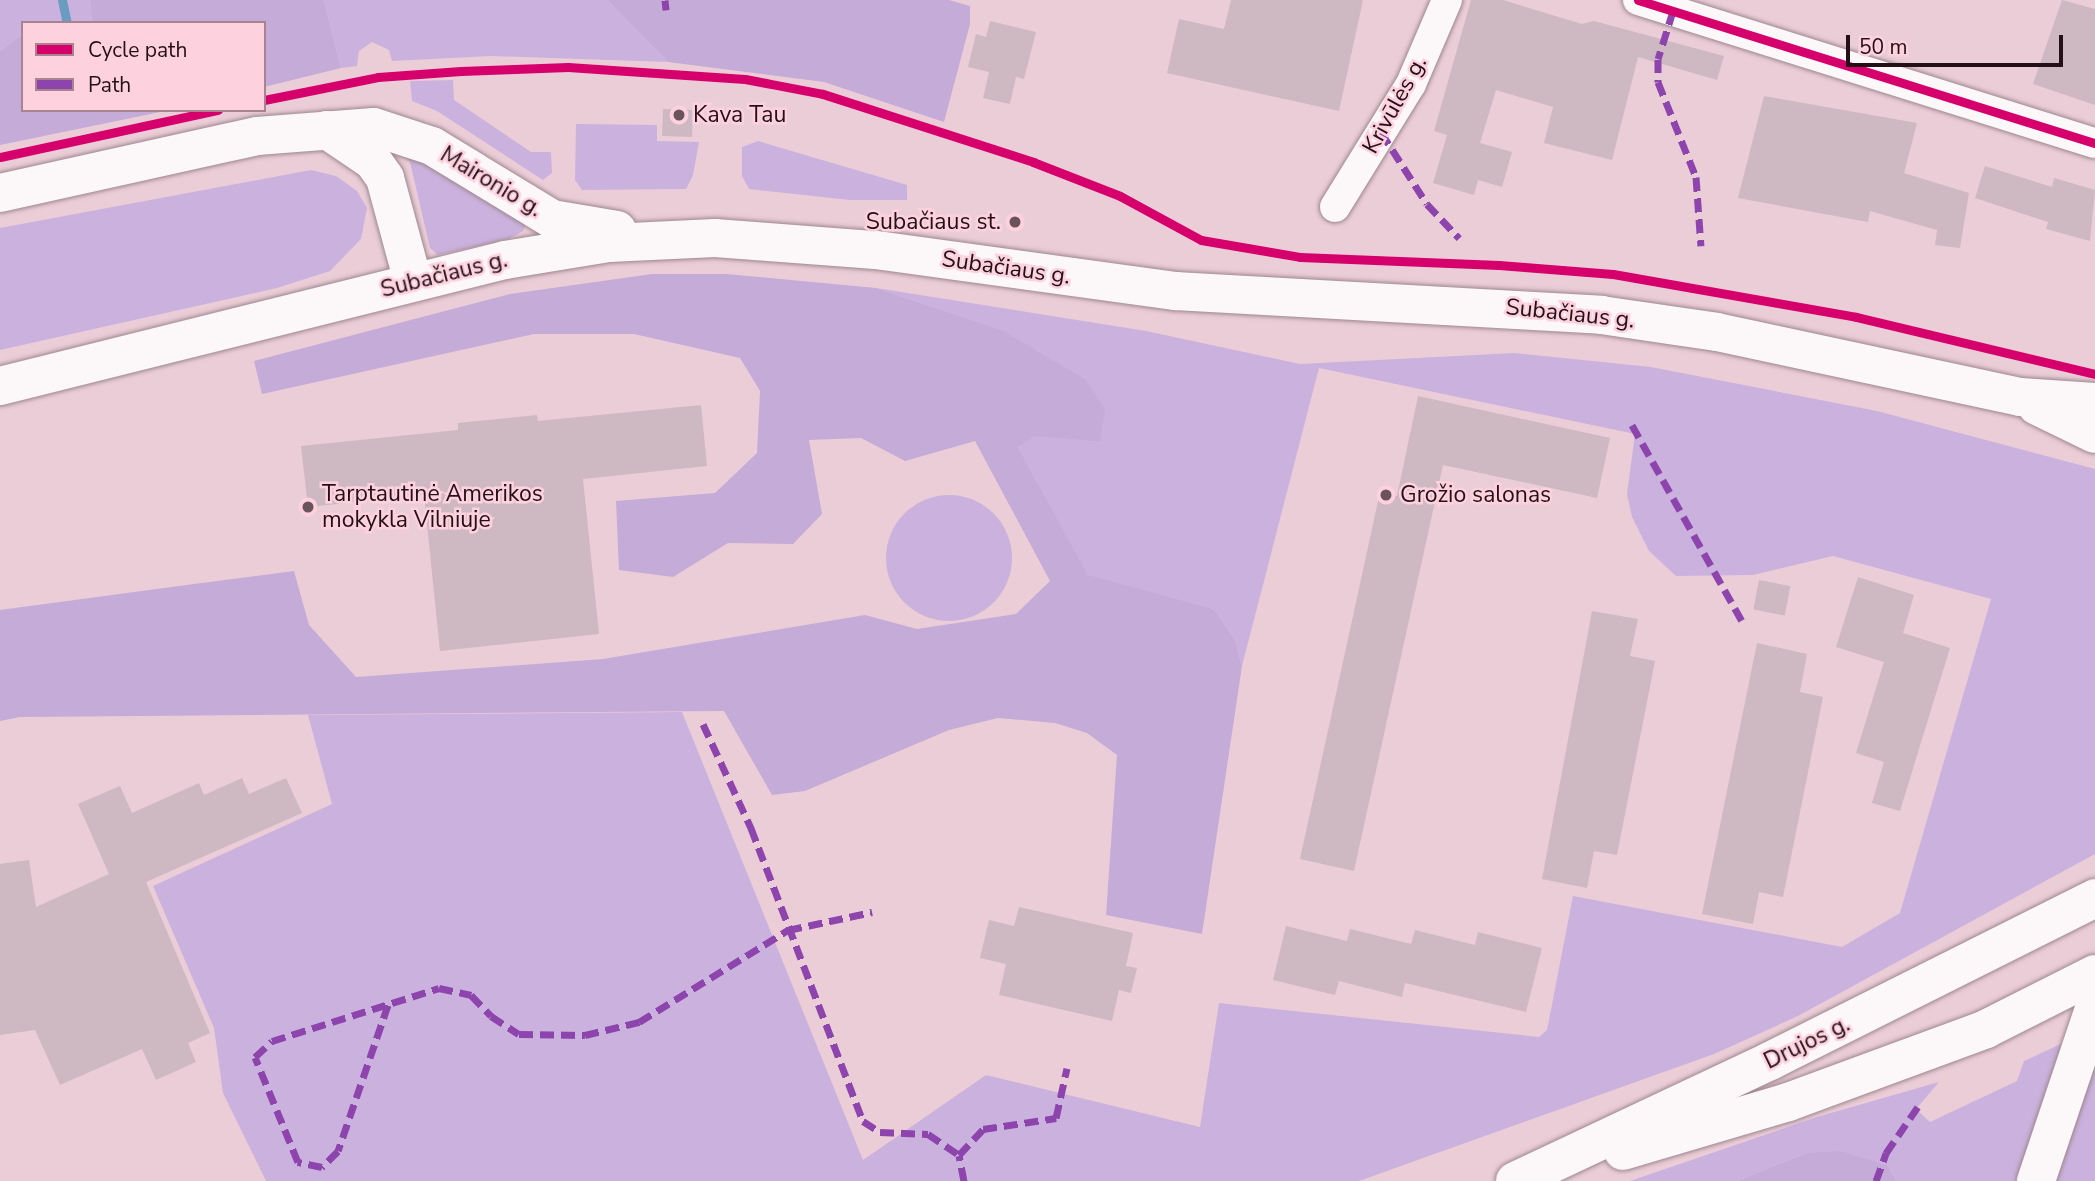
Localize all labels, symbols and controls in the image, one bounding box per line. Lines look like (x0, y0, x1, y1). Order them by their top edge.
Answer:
legend (21, 21, 266, 112)
scale bar (1850, 21, 2067, 65)
text: 50 m (1859, 33, 1908, 61)
text: Cycle path (88, 36, 187, 64)
street label: Krivūlės g. (1357, 51, 1433, 159)
text: Path (88, 71, 131, 99)
place label: Kava Tau (693, 101, 786, 129)
marker: Kava Tau (671, 107, 687, 123)
street label: Maironio g. (435, 141, 547, 223)
place label: Subačiaus st. (866, 208, 1001, 236)
marker: Subačiaus st. (1007, 214, 1023, 230)
street label: Subačiaus g. (940, 245, 1072, 291)
street label: Subačiaus g. (378, 246, 510, 304)
street label: Subačiaus g. (1504, 294, 1636, 334)
place label: Tarptautinė Amerikos mokykla Vilniuje (322, 480, 543, 534)
place label: Grožio salonas (1400, 481, 1551, 509)
marker: Grožio salonas (1378, 487, 1394, 503)
marker: Tarptautinė Amerikos mokykla Vilniuje (300, 499, 316, 515)
street label: Drujos g. (1760, 1010, 1854, 1076)

